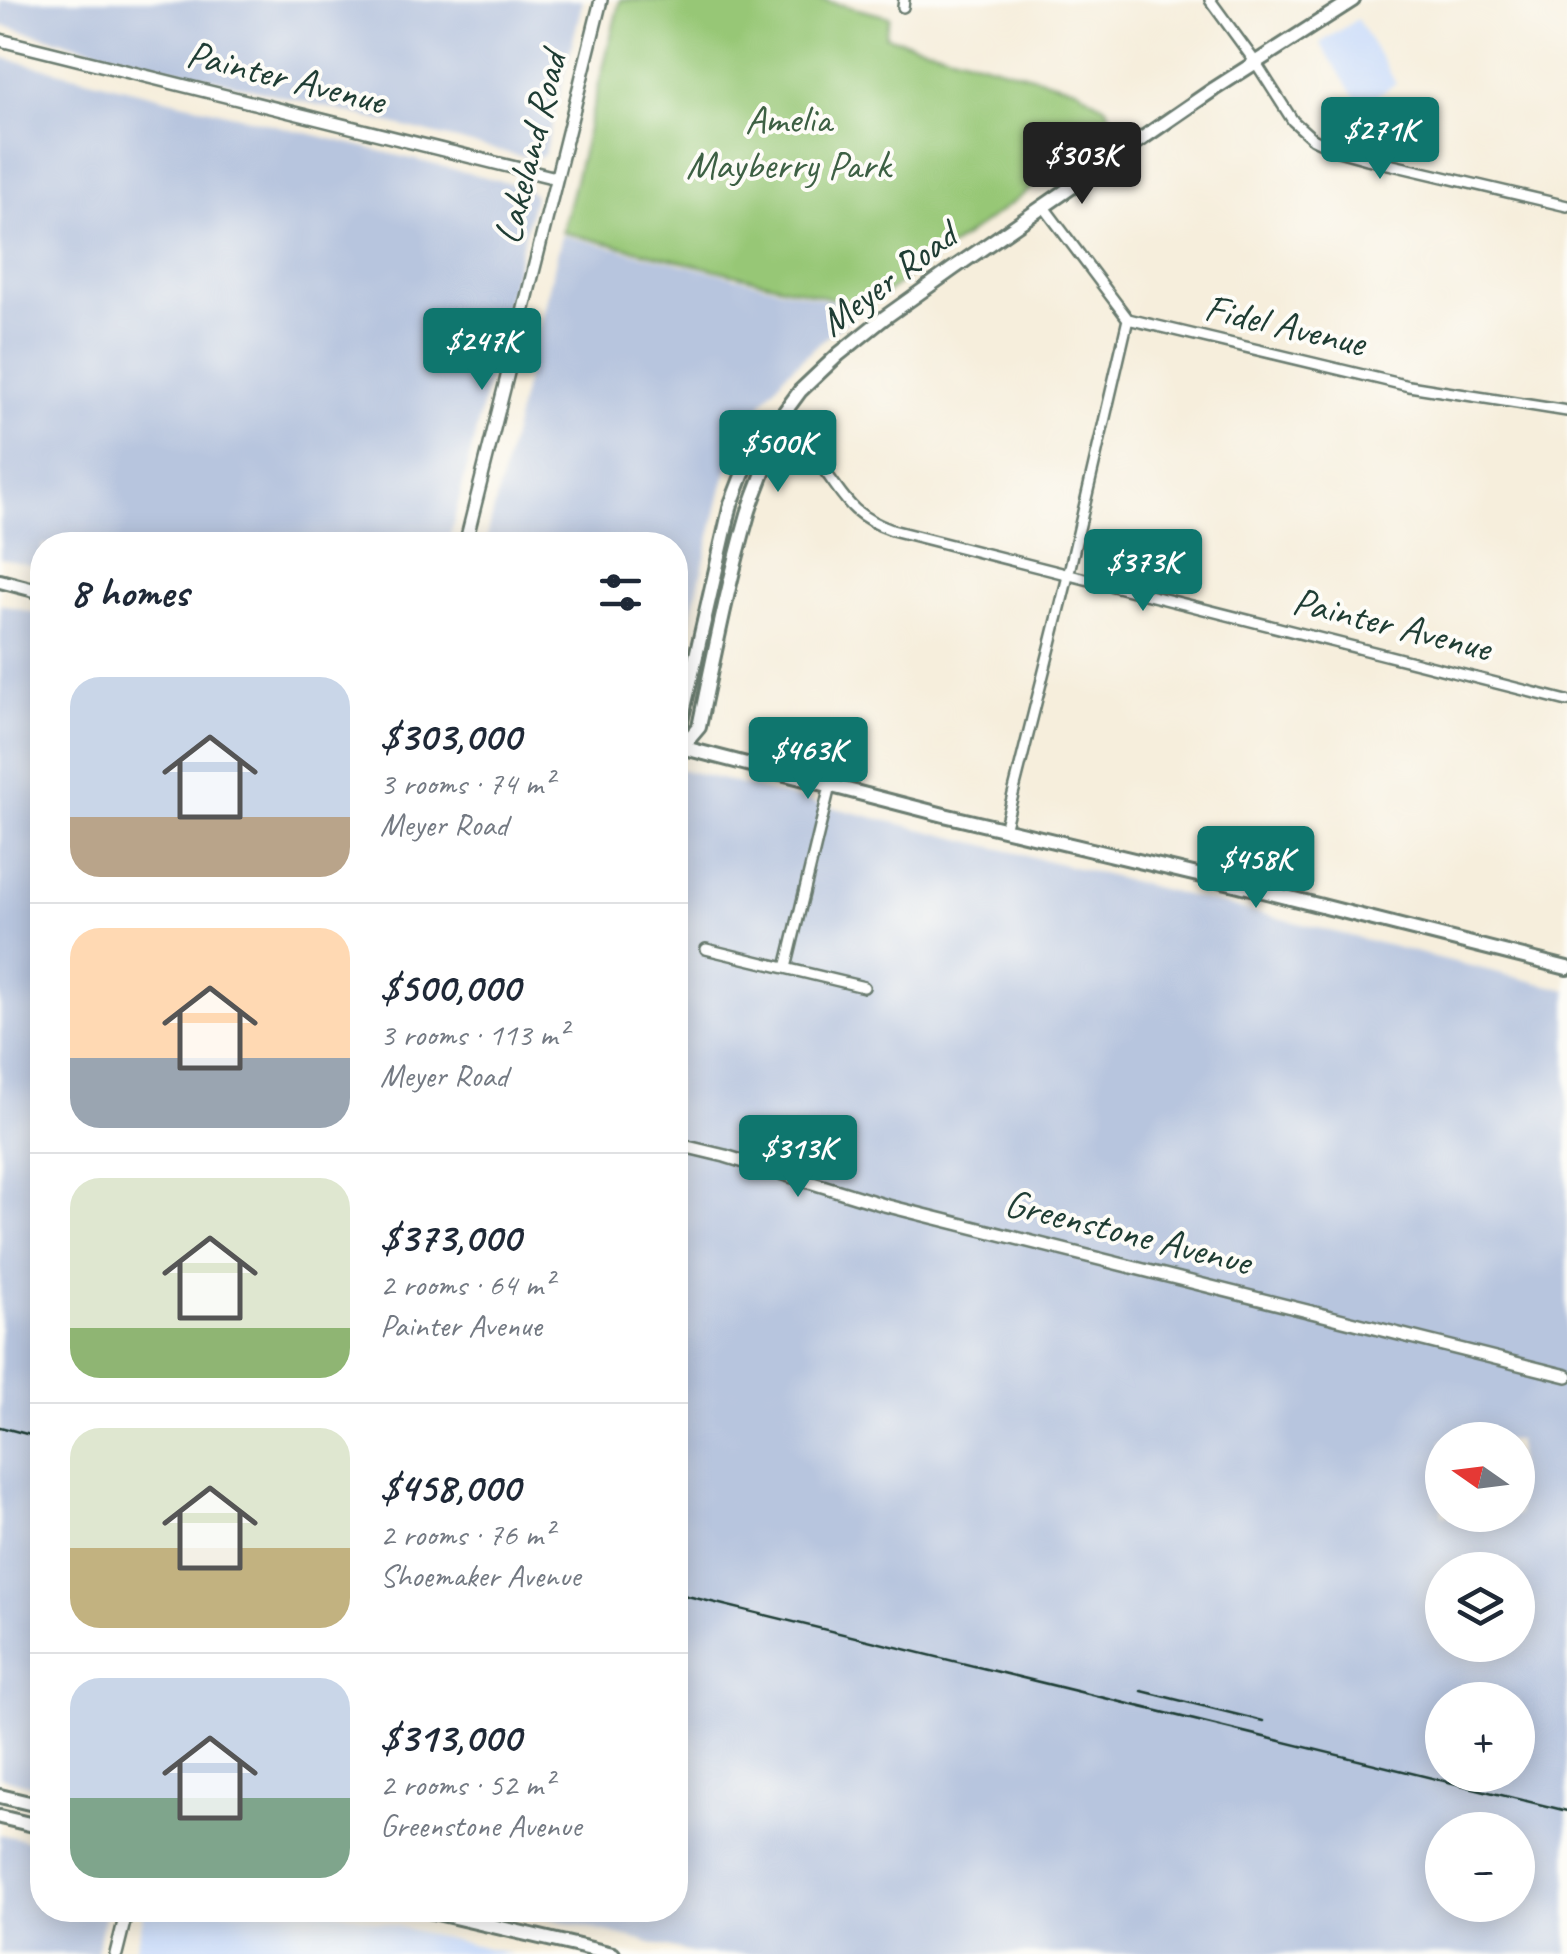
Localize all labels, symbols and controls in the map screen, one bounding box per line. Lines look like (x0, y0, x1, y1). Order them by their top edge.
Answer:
street label: Painter Avenue (182, 28, 393, 126)
street label: Lakeland Road (482, 41, 579, 249)
park label: Amelia Mayberry Park (686, 94, 893, 190)
pin: $271K (1310, 97, 1450, 182)
text: $271K (1343, 109, 1417, 150)
pin: $303K (1012, 122, 1152, 207)
text: $303K (1045, 134, 1119, 175)
street label: Meyer Road (809, 208, 971, 347)
street label: Fidel Avenue (1200, 282, 1373, 368)
pin: $247K (412, 308, 552, 393)
text: $247K (445, 320, 519, 361)
pin: $500K (708, 410, 848, 495)
text: $500K (741, 422, 815, 463)
pin: $373K (1073, 529, 1213, 614)
text: $373K (1106, 541, 1180, 582)
icon: filters (593, 565, 648, 620)
text: 8 homes (70, 566, 189, 619)
street label: Painter Avenue (1288, 575, 1499, 673)
text: $303,000 (380, 710, 521, 763)
icon: home (150, 717, 270, 837)
pin: $463K (738, 717, 878, 802)
text: $463K (771, 729, 845, 770)
text: 3 rooms · 74 m² (380, 763, 553, 804)
text: Meyer Road (380, 804, 508, 845)
pin: $458K (1186, 826, 1326, 911)
text: $458K (1219, 838, 1293, 879)
text: $500,000 (380, 961, 520, 1014)
icon: home (150, 968, 270, 1088)
text: 3 rooms · 113 m² (380, 1014, 567, 1055)
text: Meyer Road (380, 1055, 508, 1096)
pin: $313K (728, 1115, 868, 1200)
text: $313K (761, 1127, 835, 1168)
street label: Greenstone Avenue (1000, 1177, 1259, 1287)
text: $373,000 (380, 1211, 520, 1264)
icon: home (150, 1218, 270, 1338)
text: 2 rooms · 64 m² (380, 1264, 553, 1305)
text: Painter Avenue (380, 1305, 542, 1346)
north arrow (1425, 1422, 1535, 1532)
map controls (1425, 1422, 1535, 1922)
text: $458,000 (380, 1461, 520, 1514)
icon: home (150, 1468, 270, 1588)
text: 2 rooms · 76 m² (380, 1514, 553, 1555)
button: layers (1425, 1552, 1535, 1662)
text: Shoemaker Avenue (380, 1555, 580, 1596)
button: + (1425, 1682, 1535, 1792)
text: $313,000 (380, 1711, 521, 1764)
icon: home (150, 1718, 270, 1838)
text: 2 rooms · 52 m² (380, 1764, 553, 1805)
text: Greenstone Avenue (380, 1805, 581, 1846)
button: − (1425, 1812, 1535, 1922)

